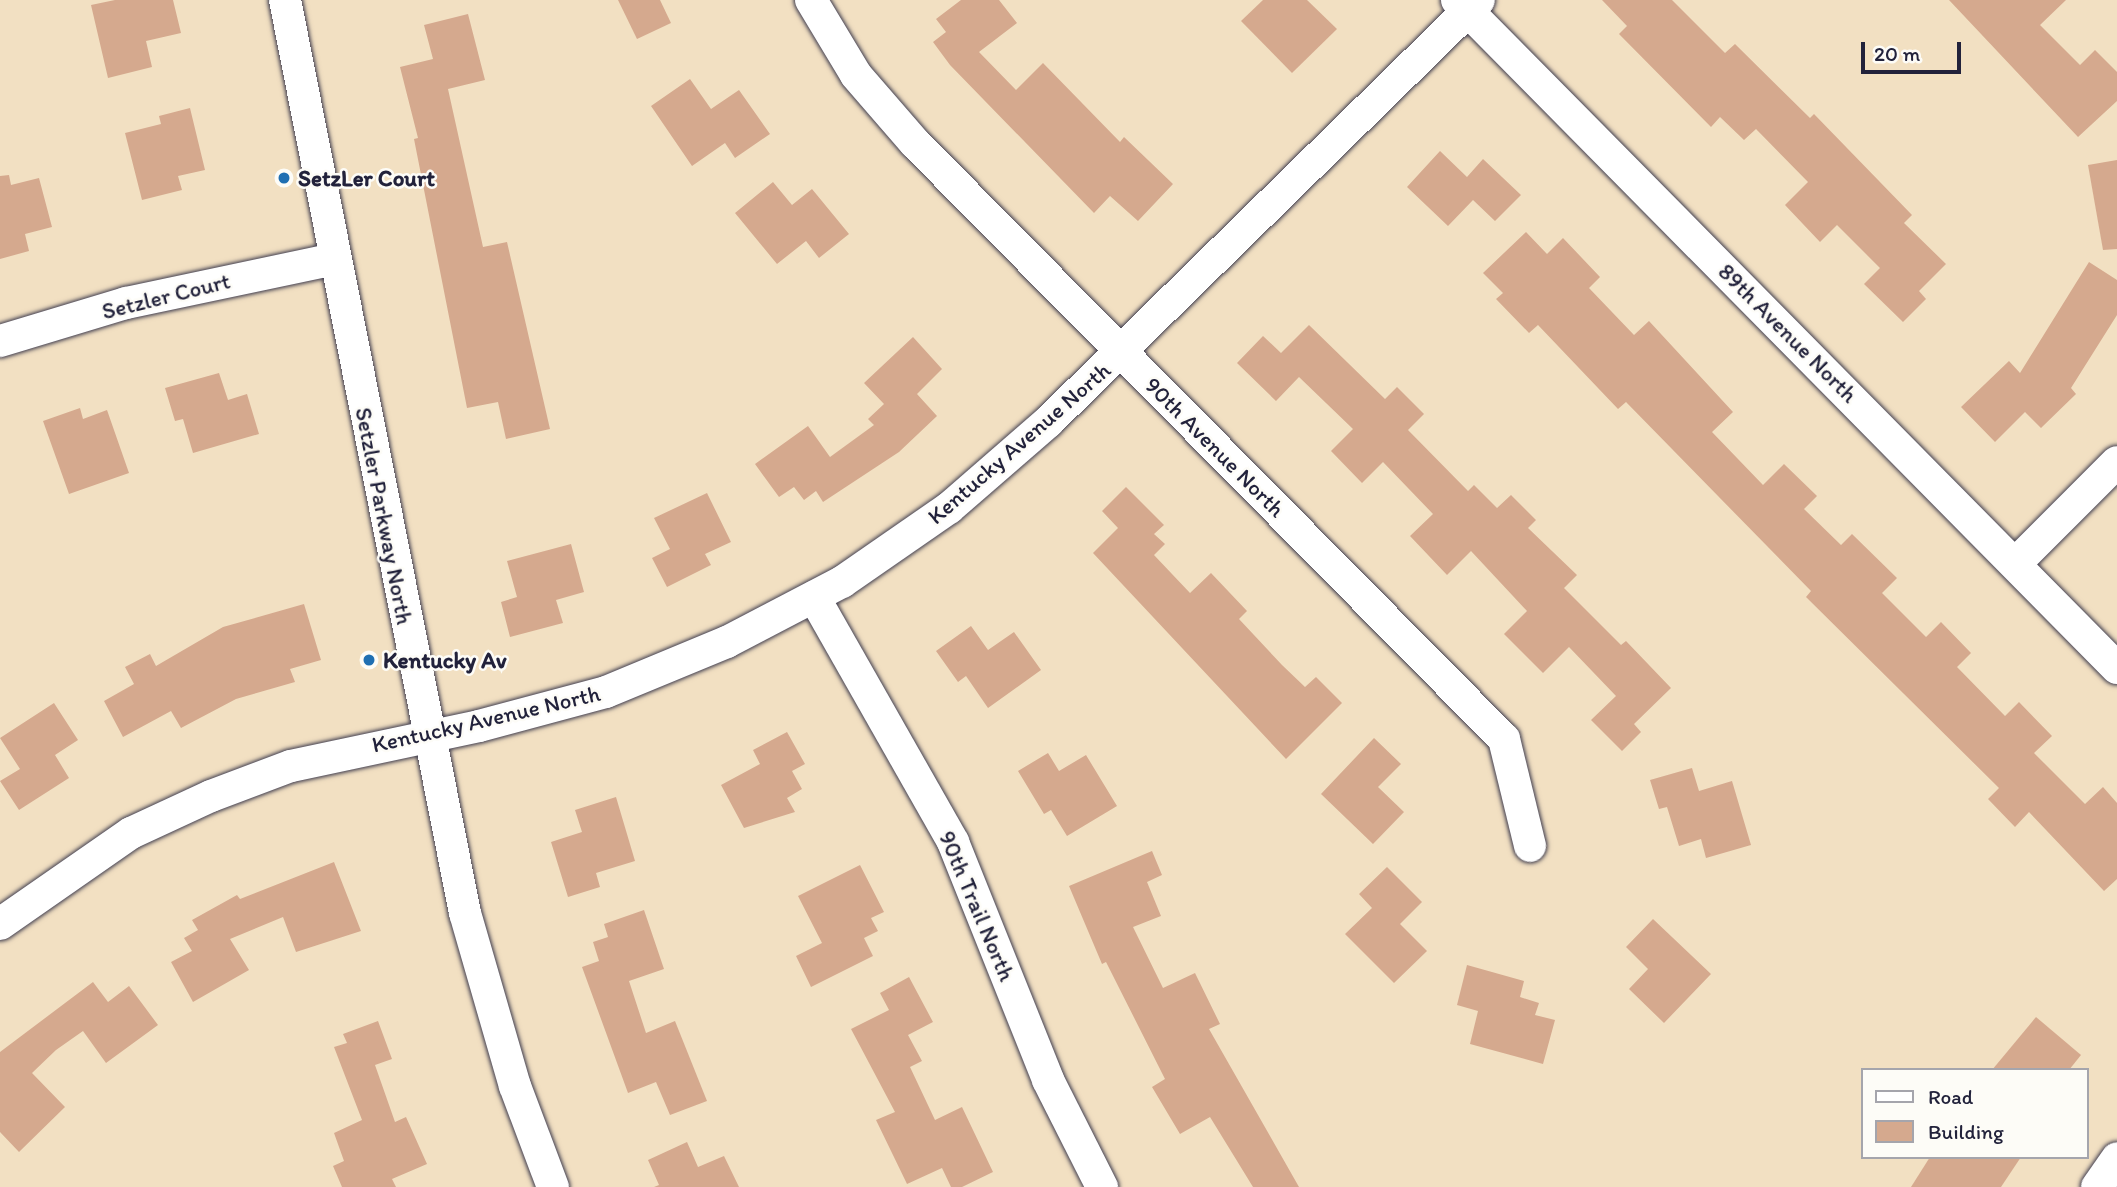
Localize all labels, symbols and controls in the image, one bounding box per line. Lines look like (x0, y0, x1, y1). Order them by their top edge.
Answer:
scale bar (1865, 28, 1965, 72)
text: 20 m (1874, 41, 1920, 66)
place label: SetzLer Court (298, 164, 435, 192)
marker: SetzLer Court (276, 170, 292, 186)
street label: 89th Avenue North (1713, 258, 1863, 408)
street label: Setzler Court (99, 267, 233, 325)
street label: Kentucky Avenue North (922, 356, 1116, 530)
street label: 90th Avenue North (1139, 371, 1291, 523)
street label: Setzler Parkway North (349, 405, 419, 627)
place label: Kentucky Av (383, 646, 506, 674)
marker: Kentucky Av (361, 652, 377, 668)
street label: Kentucky Avenue North (370, 679, 602, 759)
street label: 90th Trail North (933, 827, 1021, 985)
legend (1862, 1068, 2089, 1159)
text: Road (1928, 1084, 1973, 1109)
text: Building (1928, 1119, 2004, 1144)

